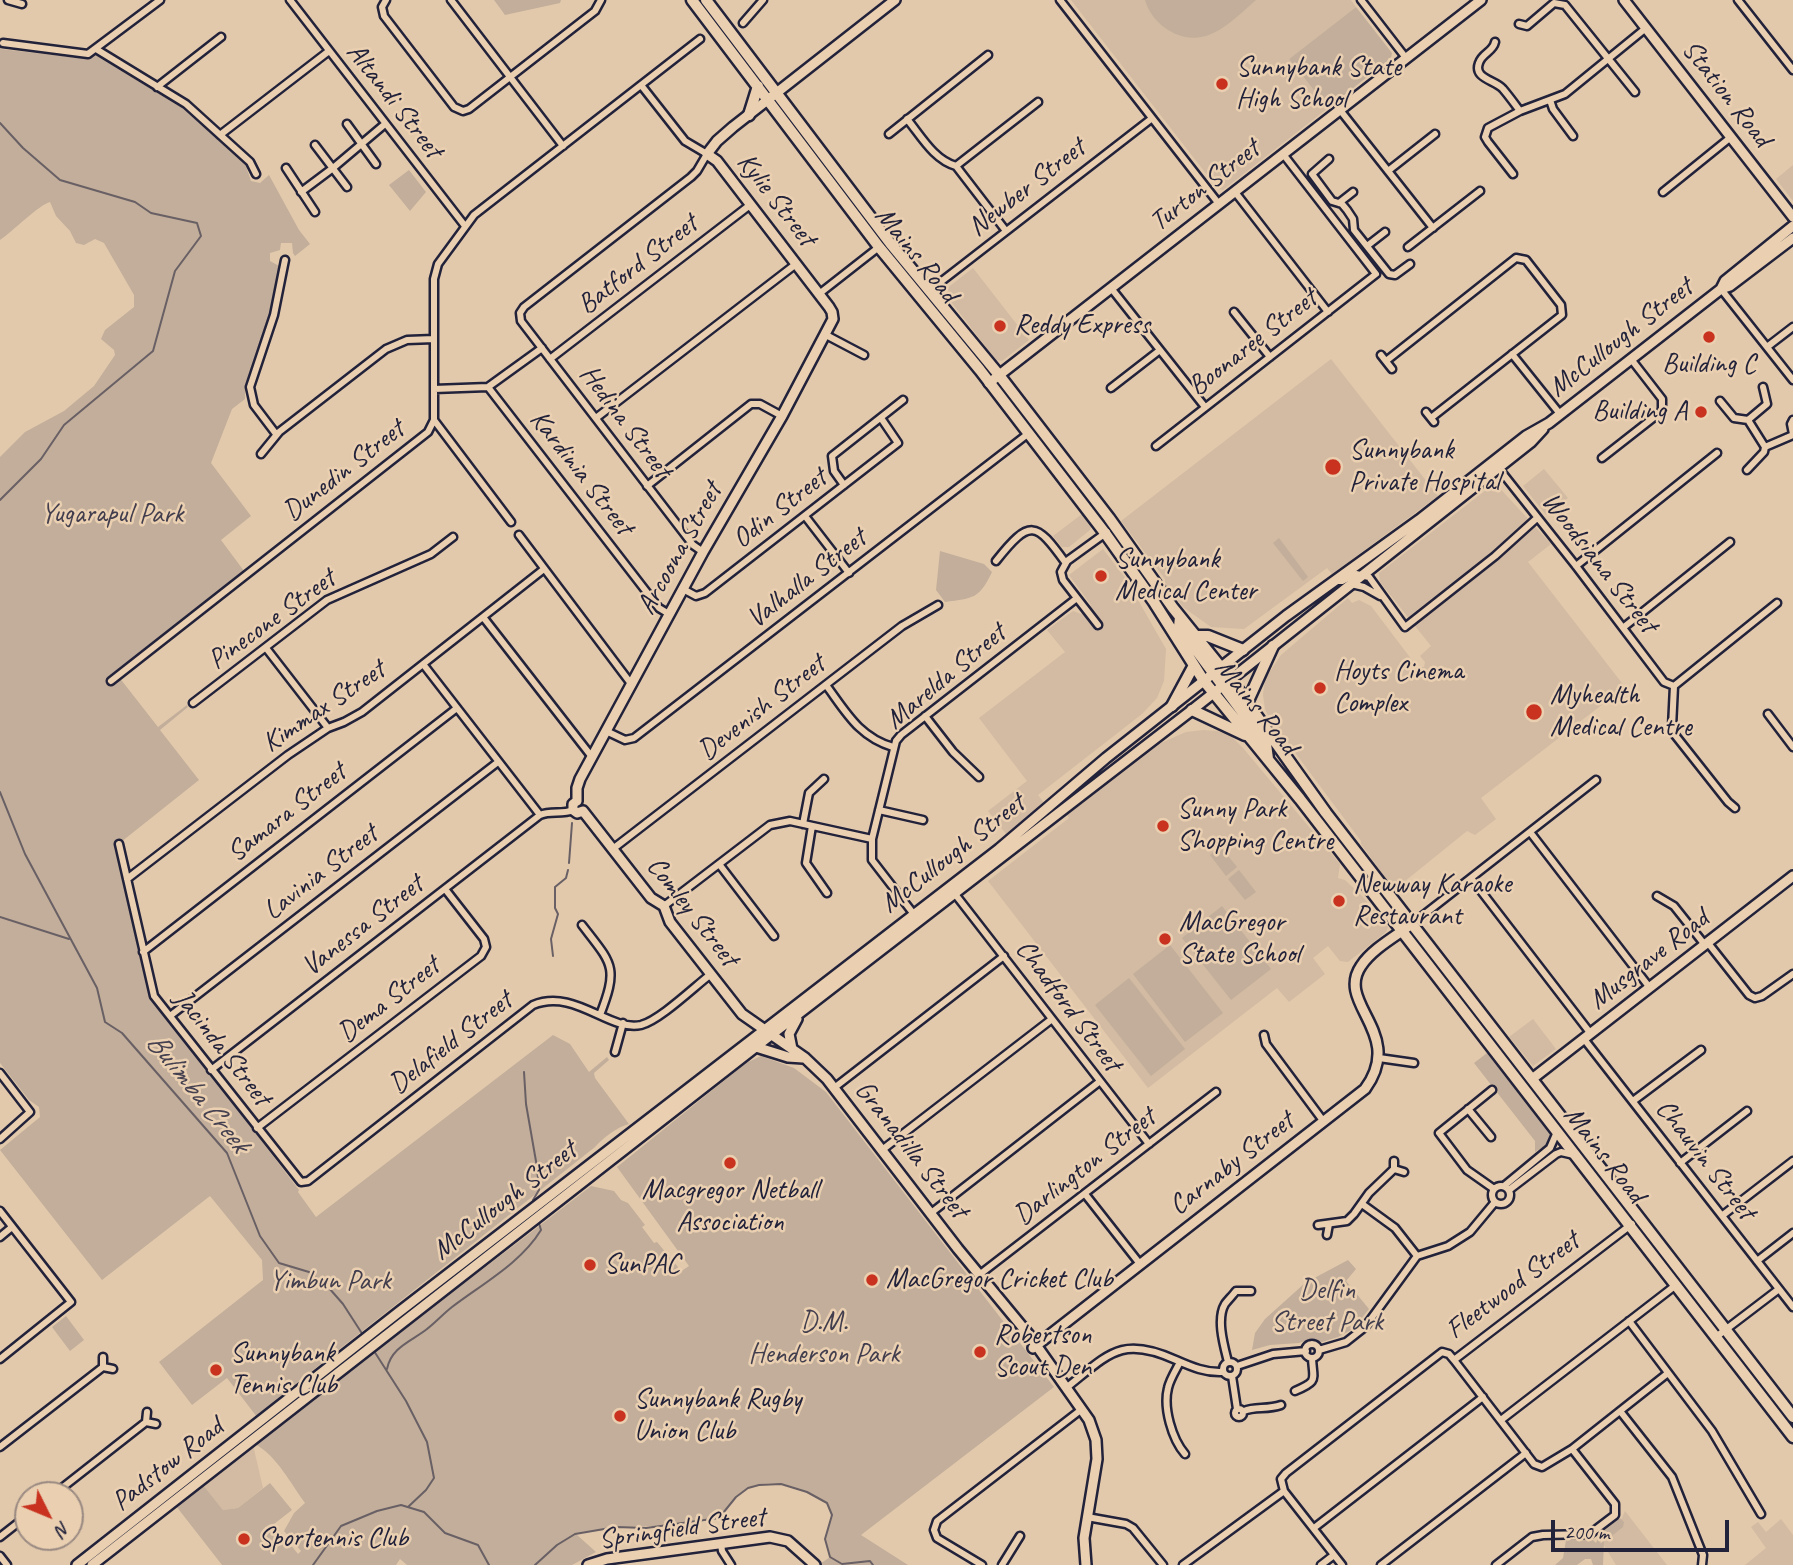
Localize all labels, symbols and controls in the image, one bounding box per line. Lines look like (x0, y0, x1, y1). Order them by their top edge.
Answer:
street label: Station Road (1674, 34, 1778, 154)
street label: Altandi Street (339, 37, 449, 165)
place label: Sunnybank State High School (1236, 51, 1401, 117)
marker: Sunnybank State High School (1214, 76, 1230, 92)
street label: Newber Street (962, 132, 1092, 244)
street label: Turton Street (1143, 133, 1267, 239)
street label: Kylie Street (729, 147, 823, 253)
street label: Mains Road (867, 200, 965, 310)
street label: Batford Street (571, 208, 705, 322)
street label: McCullough Street (1542, 271, 1700, 405)
street label: Boonaree Street (1182, 282, 1324, 404)
place label: Reddy Express (1014, 309, 1150, 343)
marker: Reddy Express (992, 318, 1008, 334)
marker: Building C (1701, 329, 1717, 345)
place label: Building C (1662, 348, 1756, 382)
street label: Hedina Street (572, 359, 678, 485)
place label: Building A (1593, 395, 1687, 429)
street label: Kardinia Street (522, 404, 640, 542)
marker: Building A (1693, 404, 1709, 420)
street label: Dunedin Street (277, 413, 411, 529)
place label: Sunnybank Private Hospital (1349, 434, 1500, 500)
marker: Sunnybank Private Hospital (1323, 457, 1343, 477)
street label: Odin Street (726, 462, 834, 556)
street label: Arcoona Street (630, 477, 730, 621)
street label: Woodsiana Street (1534, 486, 1664, 640)
park label: Yugarapul Park (41, 498, 183, 532)
street label: Valhalla Street (741, 522, 873, 636)
place label: Sunnybank Medical Center (1115, 543, 1257, 609)
street label: Pinecone Street (202, 563, 342, 677)
marker: Sunnybank Medical Center (1093, 568, 1109, 584)
street label: Marelda Street (879, 617, 1013, 737)
street label: Devenish Street (692, 648, 832, 768)
street label: Mains Road (1207, 652, 1305, 762)
street label: Kimmax Street (256, 654, 392, 760)
place label: Hoyts Cinema Complex (1334, 655, 1463, 721)
place label: Myhealth Medical Centre (1550, 679, 1692, 745)
marker: Hoyts Cinema Complex (1312, 680, 1328, 696)
marker: Myhealth Medical Centre (1524, 702, 1544, 722)
street label: Samara Street (221, 756, 353, 870)
street label: McCullough Street (874, 787, 1032, 921)
place label: Sunny Park Shopping Centre (1177, 793, 1333, 859)
street label: Lavinia Street (257, 818, 385, 928)
marker: Sunny Park Shopping Centre (1155, 818, 1171, 834)
street label: Comley Street (639, 850, 745, 974)
street label: Vanessa Street (296, 868, 430, 984)
place label: Newway Karaoke Restaurant (1353, 868, 1511, 934)
marker: Newway Karaoke Restaurant (1331, 893, 1347, 909)
street label: Musgrave Road (1582, 903, 1716, 1017)
place label: MacGregor State School (1179, 906, 1300, 972)
marker: MacGregor State School (1157, 931, 1173, 947)
street label: Chadford Street (1008, 933, 1128, 1079)
street label: Dema Street (331, 950, 447, 1050)
street label: Jacinda Street (166, 983, 278, 1113)
street label: Delafield Street (383, 984, 519, 1102)
water label: Bulimba Creek (138, 1026, 256, 1160)
street label: Granadilla Street (847, 1075, 975, 1225)
street label: Chauvin Street (1648, 1093, 1762, 1227)
street label: Mains Road (1556, 1100, 1652, 1210)
street label: Darlington Street (1007, 1101, 1163, 1233)
street label: Carnaby Street (1163, 1105, 1301, 1223)
street label: McCullough Street (426, 1134, 584, 1268)
marker: Macgregor Netball Association (722, 1155, 738, 1171)
place label: Macgregor Netball Association (642, 1174, 818, 1240)
street label: Fleetwood Street (1440, 1225, 1586, 1347)
place label: SunPAC (604, 1248, 680, 1282)
marker: SunPAC (582, 1257, 598, 1273)
place label: MacGregor Cricket Club (886, 1263, 1113, 1297)
park label: Yimbun Park (269, 1265, 391, 1299)
marker: MacGregor Cricket Club (864, 1272, 880, 1288)
park label: Delfin Street Park (1271, 1274, 1383, 1340)
park label: D.M. Henderson Park (749, 1306, 899, 1372)
place label: Robertson Scout Den (994, 1319, 1091, 1385)
place label: Sunnybank Tennis Club (230, 1337, 337, 1403)
marker: Robertson Scout Den (972, 1344, 988, 1360)
marker: Sunnybank Tennis Club (208, 1362, 224, 1378)
place label: Sunnybank Rugby Union Club (634, 1383, 801, 1449)
marker: Sunnybank Rugby Union Club (612, 1408, 628, 1424)
street label: Padstow Road (106, 1411, 230, 1519)
north arrow (14, 1481, 84, 1551)
street label: Springfield Street (597, 1501, 767, 1557)
scale bar (1555, 1506, 1734, 1550)
text: N (50, 1516, 76, 1541)
text: 200 m (1564, 1519, 1609, 1545)
place label: Sportennis Club (258, 1522, 408, 1556)
marker: Sportennis Club (236, 1531, 252, 1547)

